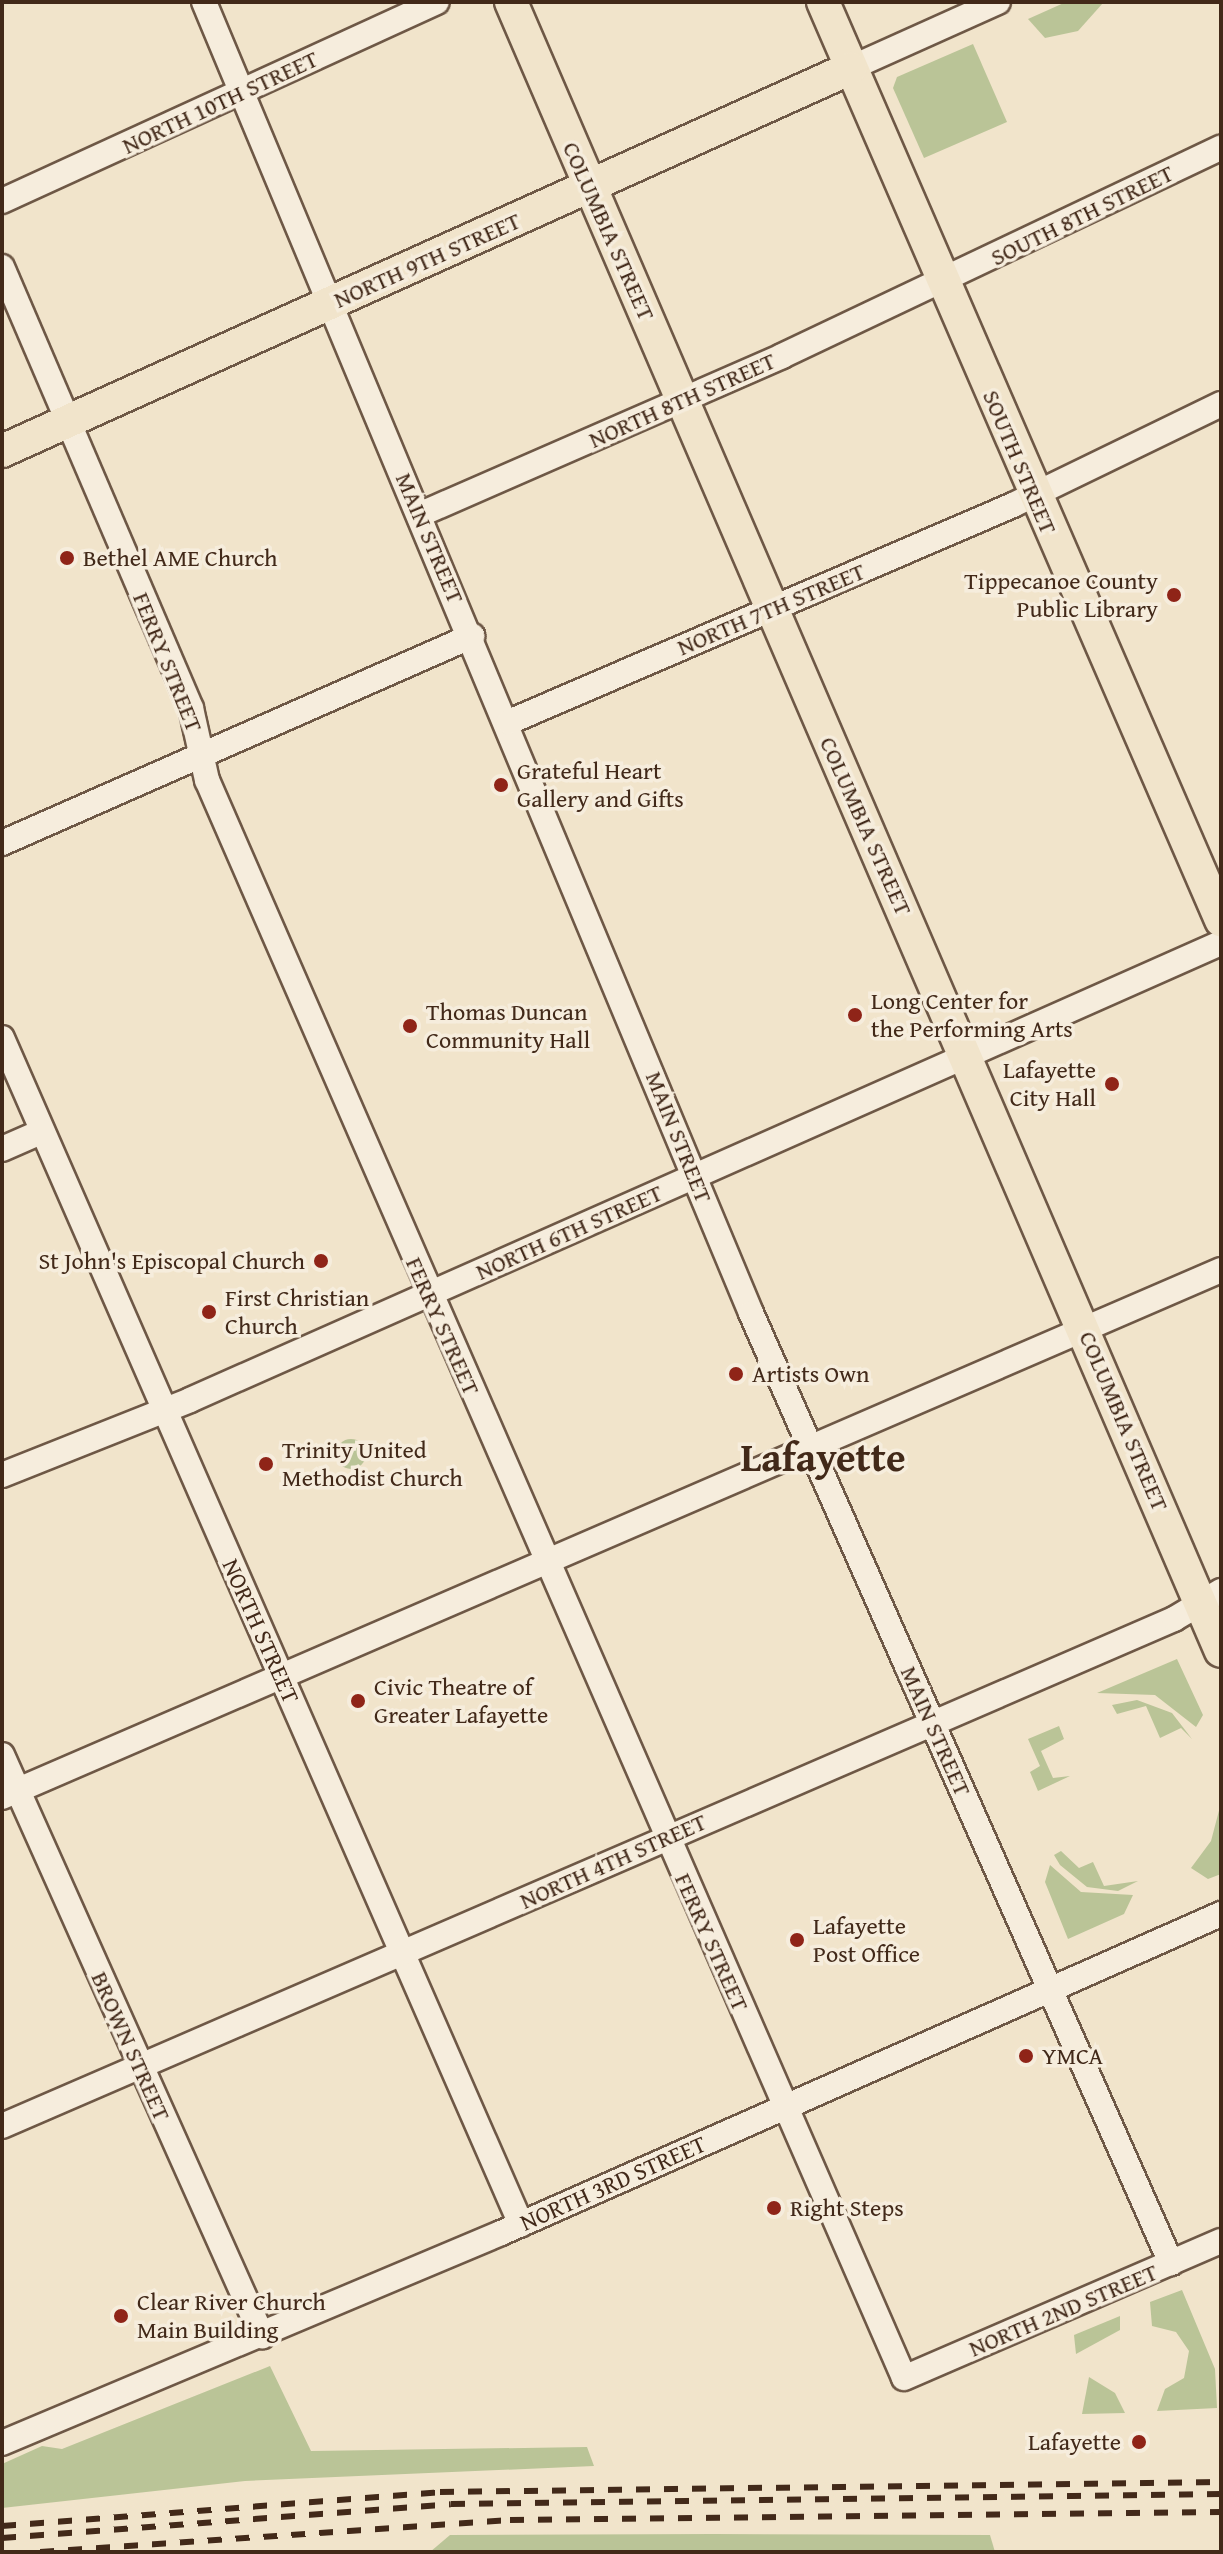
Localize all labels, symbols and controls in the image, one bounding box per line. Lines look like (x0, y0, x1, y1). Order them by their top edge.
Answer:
street label: NORTH 10TH STREET (117, 44, 323, 160)
street label: COLUMBIA STREET (557, 137, 661, 325)
street label: SOUTH 8TH STREET (986, 158, 1178, 272)
street label: NORTH 9TH STREET (329, 206, 525, 314)
street label: NORTH 8TH STREET (584, 346, 780, 454)
street label: SOUTH STREET (977, 386, 1063, 538)
street label: MAIN STREET (390, 468, 470, 608)
place label: Bethel AME Church (83, 544, 278, 572)
marker: Bethel AME Church (58, 549, 76, 567)
street label: NORTH 7TH STREET (673, 556, 869, 662)
place label: Tippecanoe County Public Library (964, 567, 1158, 623)
marker: Tippecanoe County Public Library (1165, 586, 1183, 604)
street label: FERRY STREET (127, 588, 209, 736)
street label: COLUMBIA STREET (814, 732, 918, 920)
place label: Grateful Heart Gallery and Gifts (517, 757, 684, 813)
marker: Grateful Heart Gallery and Gifts (492, 776, 510, 794)
place label: Long Center for the Performing Arts (871, 987, 1073, 1043)
place label: Thomas Duncan Community Hall (426, 998, 590, 1054)
marker: Long Center for the Performing Arts (846, 1006, 864, 1024)
marker: Thomas Duncan Community Hall (401, 1017, 419, 1035)
place label: Lafayette City Hall (1003, 1056, 1096, 1112)
street label: MAIN STREET (640, 1067, 718, 1207)
marker: Lafayette City Hall (1103, 1075, 1121, 1093)
street label: NORTH 6TH STREET (471, 1178, 667, 1286)
place label: St John's Episcopal Church (38, 1247, 305, 1275)
marker: St John's Episcopal Church (312, 1252, 330, 1270)
street label: FERRY STREET (400, 1253, 486, 1399)
place label: First Christian Church (225, 1284, 369, 1340)
marker: First Christian Church (200, 1303, 218, 1321)
street label: COLUMBIA STREET (1073, 1327, 1175, 1515)
place label: Artists Own (752, 1360, 870, 1388)
marker: Artists Own (727, 1365, 745, 1383)
district label: Lafayette (740, 1433, 906, 1481)
place label: Trinity United Methodist Church (282, 1436, 463, 1492)
marker: Trinity United Methodist Church (257, 1455, 275, 1473)
street label: NORTH STREET (216, 1554, 306, 1708)
street label: MAIN STREET (895, 1662, 977, 1800)
place label: Civic Theatre of Greater Lafayette (374, 1673, 548, 1729)
marker: Civic Theatre of Greater Lafayette (349, 1692, 367, 1710)
street label: NORTH 4TH STREET (515, 1807, 711, 1915)
street label: FERRY STREET (669, 1869, 755, 2015)
place label: Lafayette Post Office (813, 1912, 920, 1968)
marker: Lafayette Post Office (788, 1931, 806, 1949)
street label: BROWN STREET (85, 1967, 177, 2125)
place label: YMCA (1042, 2042, 1103, 2070)
marker: YMCA (1017, 2047, 1035, 2065)
street label: NORTH 3RD STREET (516, 2129, 710, 2237)
place label: Right Steps (790, 2194, 904, 2222)
marker: Right Steps (765, 2199, 783, 2217)
street label: NORTH 2ND STREET (964, 2257, 1162, 2363)
place label: Clear River Church Main Building (137, 2288, 326, 2344)
marker: Clear River Church Main Building (112, 2307, 130, 2325)
place label: Lafayette (1028, 2428, 1121, 2456)
marker: Lafayette (1128, 2431, 1150, 2453)

